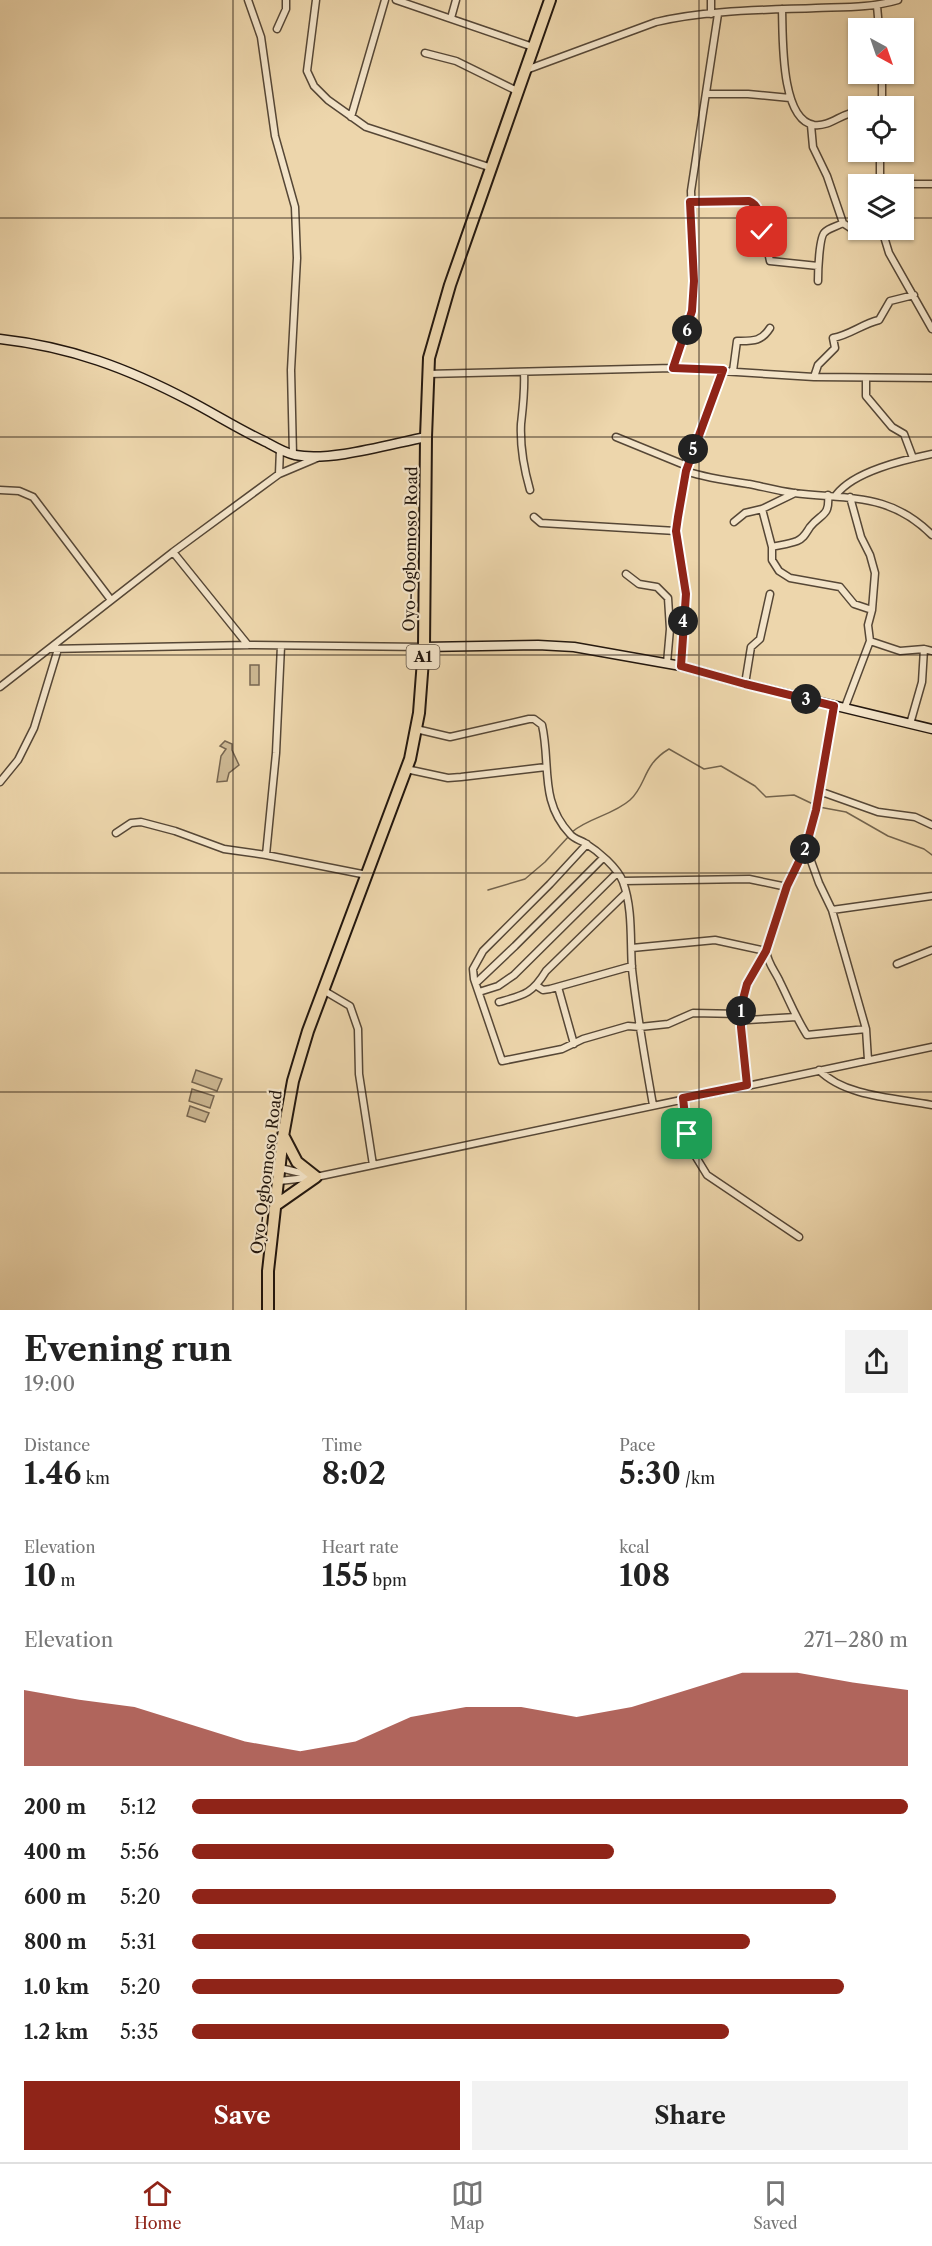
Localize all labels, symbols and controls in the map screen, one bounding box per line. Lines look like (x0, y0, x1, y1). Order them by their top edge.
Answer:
north arrow (848, 18, 914, 84)
map controls (848, 18, 914, 240)
button: locate (848, 96, 914, 162)
button: layers (848, 174, 914, 240)
pin (736, 206, 787, 257)
icon: check (745, 215, 778, 248)
pin: 6 (672, 315, 702, 345)
text: 6 (682, 320, 692, 340)
pin: 5 (678, 434, 708, 464)
text: 5 (689, 439, 697, 459)
street label: Oyo-Ogbomoso Road (399, 466, 421, 632)
pin: 4 (668, 606, 698, 636)
text: 4 (678, 611, 688, 631)
road number: A1 (406, 645, 440, 669)
pin: 3 (791, 684, 821, 714)
text: 3 (801, 689, 811, 709)
pin: 2 (790, 834, 820, 864)
text: 2 (800, 839, 810, 859)
pin: 1 (726, 996, 756, 1026)
text: 1 (737, 1001, 745, 1021)
street label: Oyo-Ogbomoso Road (246, 1088, 286, 1255)
pin (661, 1108, 712, 1159)
icon: arrive (670, 1117, 703, 1150)
text: Evening run (24, 1329, 232, 1370)
button: share (845, 1330, 908, 1393)
text: 19:00 (24, 1372, 75, 1396)
text: Distance (24, 1435, 90, 1455)
text: Time (322, 1435, 362, 1455)
text: Pace (619, 1435, 655, 1455)
text: 1.46 (24, 1455, 82, 1492)
text: 8:02 (322, 1455, 386, 1492)
text: 5:30 (619, 1455, 681, 1492)
text: km (82, 1468, 110, 1488)
text: /km (681, 1468, 715, 1488)
text: Elevation (24, 1537, 95, 1557)
text: Heart rate (322, 1537, 399, 1557)
text: kcal (619, 1537, 650, 1557)
text: 10 (24, 1557, 56, 1594)
text: 155 (322, 1557, 368, 1594)
text: 108 (619, 1557, 670, 1594)
text: m (56, 1570, 76, 1590)
text: bpm (368, 1570, 407, 1590)
text: Elevation (24, 1628, 113, 1652)
text: 271–280 m (803, 1628, 908, 1652)
text: 200 m (24, 1795, 86, 1819)
text: 5:12 (120, 1795, 156, 1819)
text: 400 m (24, 1840, 86, 1864)
text: 5:56 (120, 1840, 159, 1864)
text: 600 m (24, 1885, 86, 1909)
text: 5:20 (120, 1885, 161, 1909)
text: 800 m (24, 1930, 87, 1954)
text: 5:31 (120, 1930, 156, 1954)
text: 1.0 km (24, 1975, 89, 1999)
text: 5:20 (120, 1975, 161, 1999)
text: 1.2 km (24, 2020, 88, 2044)
text: 5:35 (120, 2020, 158, 2044)
button: Save (24, 2081, 460, 2150)
button: Share (472, 2081, 908, 2150)
tab: Home (134, 2177, 181, 2233)
tab: Map (450, 2177, 484, 2233)
tab: Saved (753, 2177, 798, 2233)

